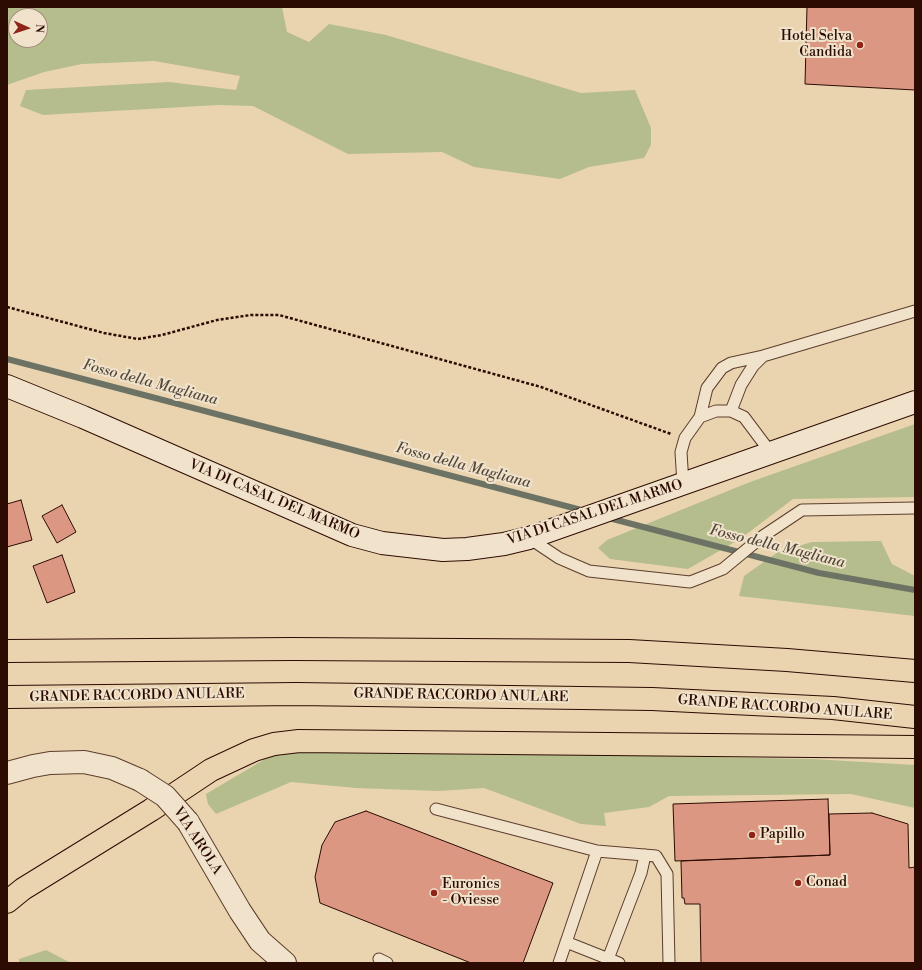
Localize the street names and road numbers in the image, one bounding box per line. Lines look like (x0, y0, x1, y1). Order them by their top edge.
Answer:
street label: VIA DI CASAL DEL MARMO (186, 456, 362, 544)
street label: VIA DI CASAL DEL MARMO (505, 477, 685, 549)
street label: GRANDE RACCORDO ANULARE (29, 686, 245, 706)
street label: GRANDE RACCORDO ANULARE (353, 686, 569, 706)
street label: GRANDE RACCORDO ANULARE (677, 692, 893, 724)
street label: VIA AROLA (169, 804, 225, 878)

